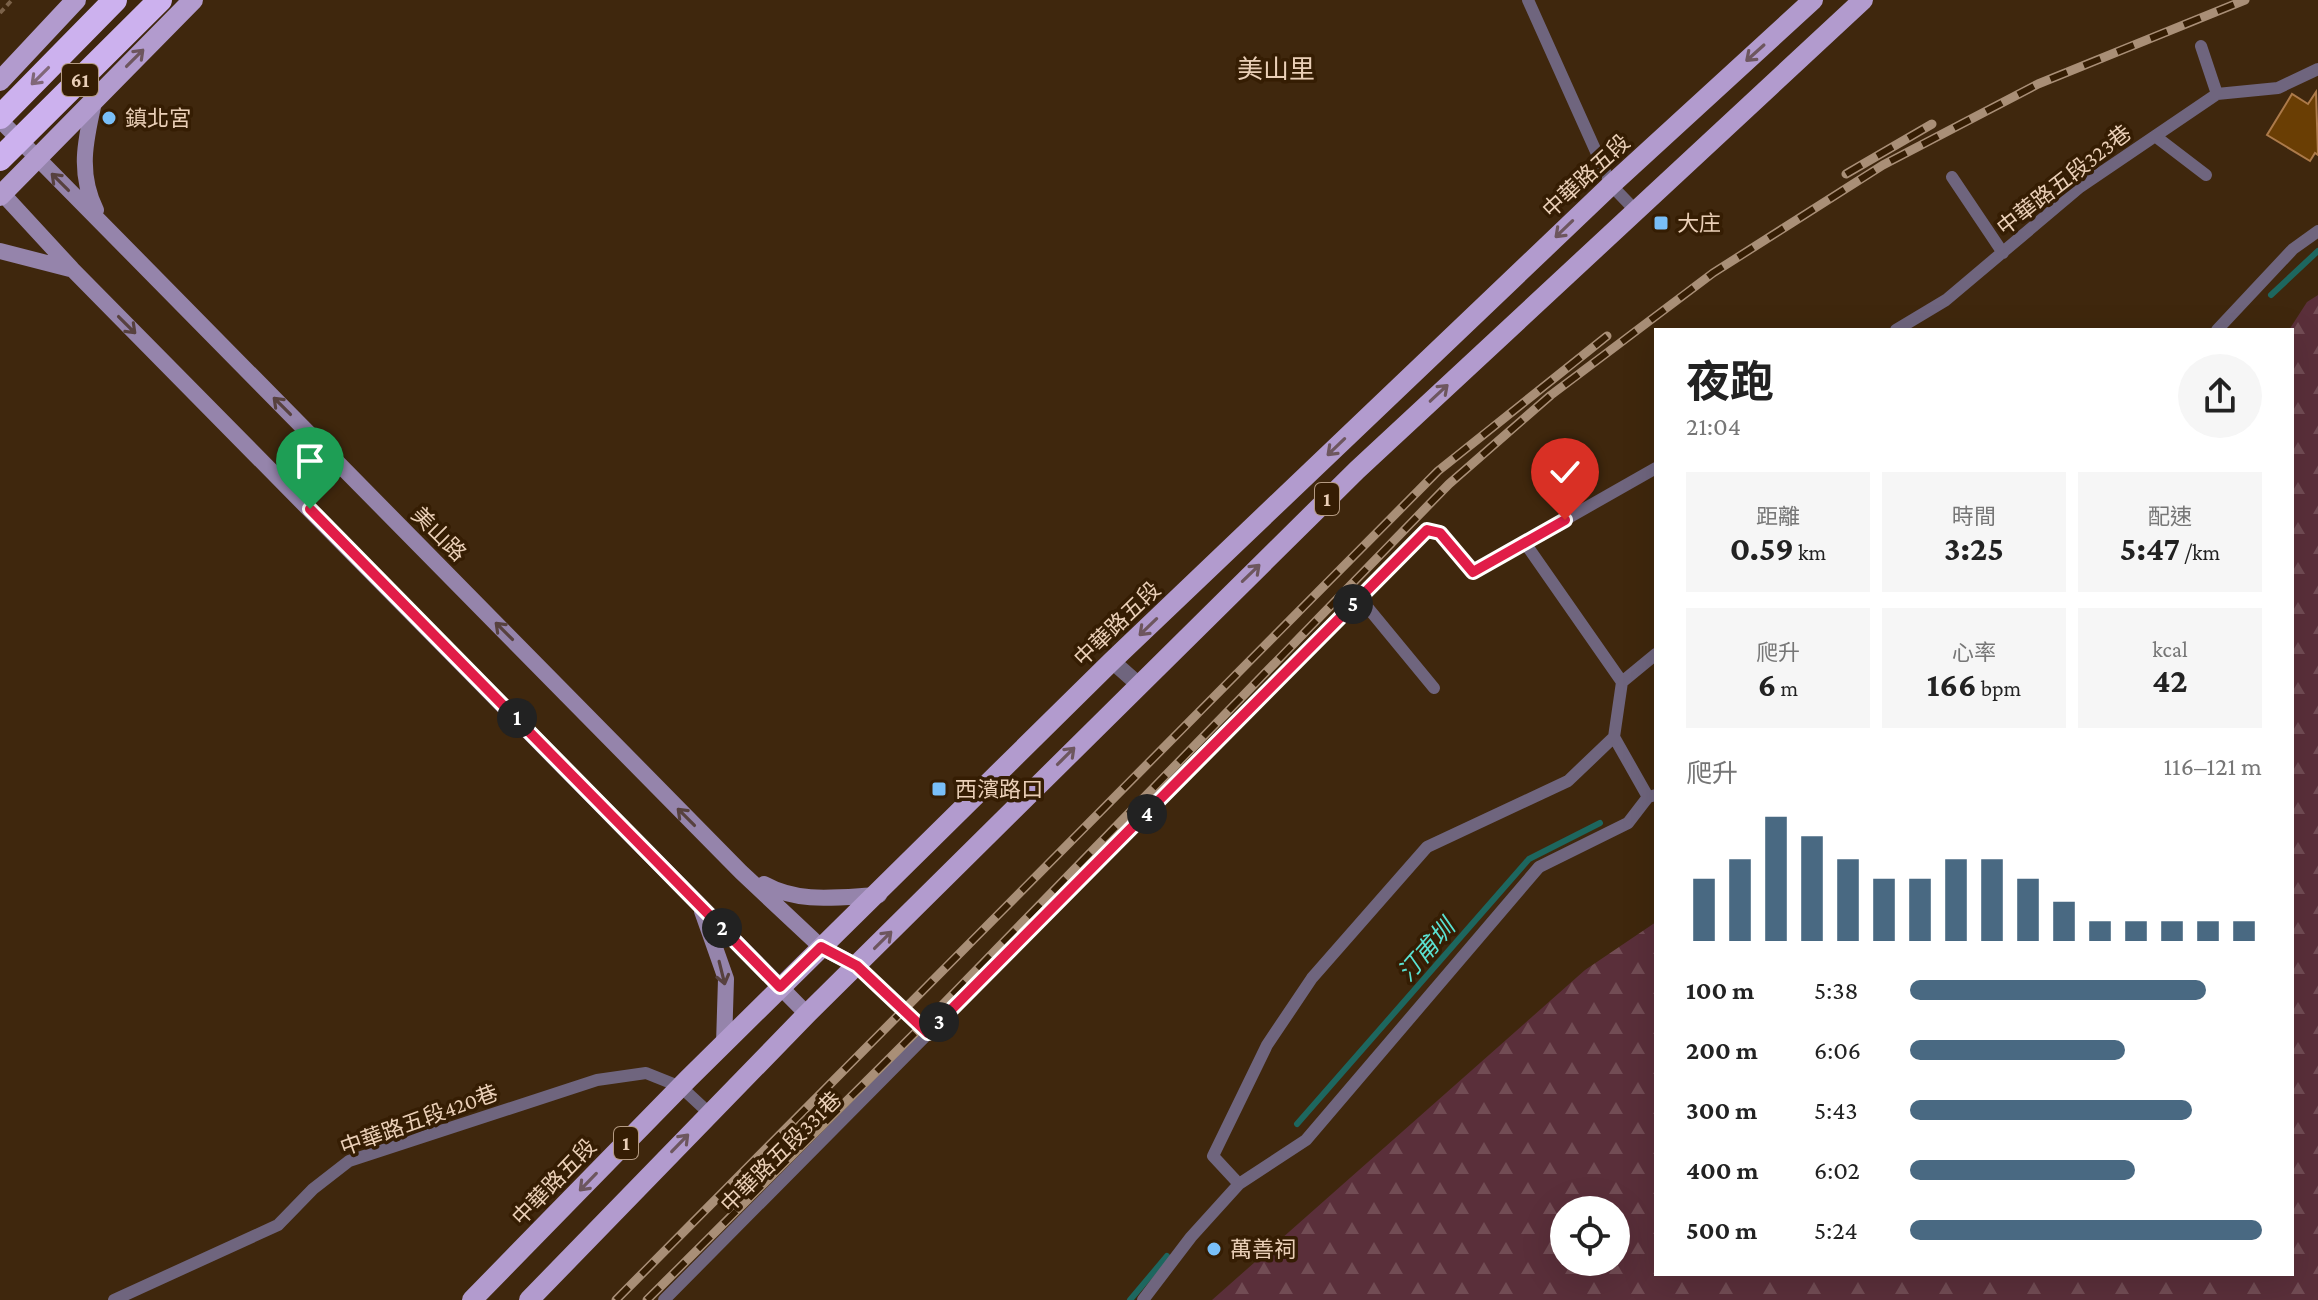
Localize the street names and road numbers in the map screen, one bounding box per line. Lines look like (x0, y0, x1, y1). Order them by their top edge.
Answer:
road number: 61 (62, 64, 98, 96)
street label: 中華路五段323巷 (1992, 120, 2136, 240)
street label: 中華路五段 (1537, 129, 1635, 223)
road number: 1 (1315, 483, 1339, 515)
street label: 美山路 (407, 502, 471, 566)
street label: 中華路五段 (1069, 577, 1165, 671)
street label: 中華路五段420巷 (337, 1080, 501, 1160)
street label: 中華路五段331巷 (716, 1087, 846, 1217)
road number: 1 (614, 1127, 638, 1159)
street label: 中華路五段 (507, 1134, 601, 1230)

